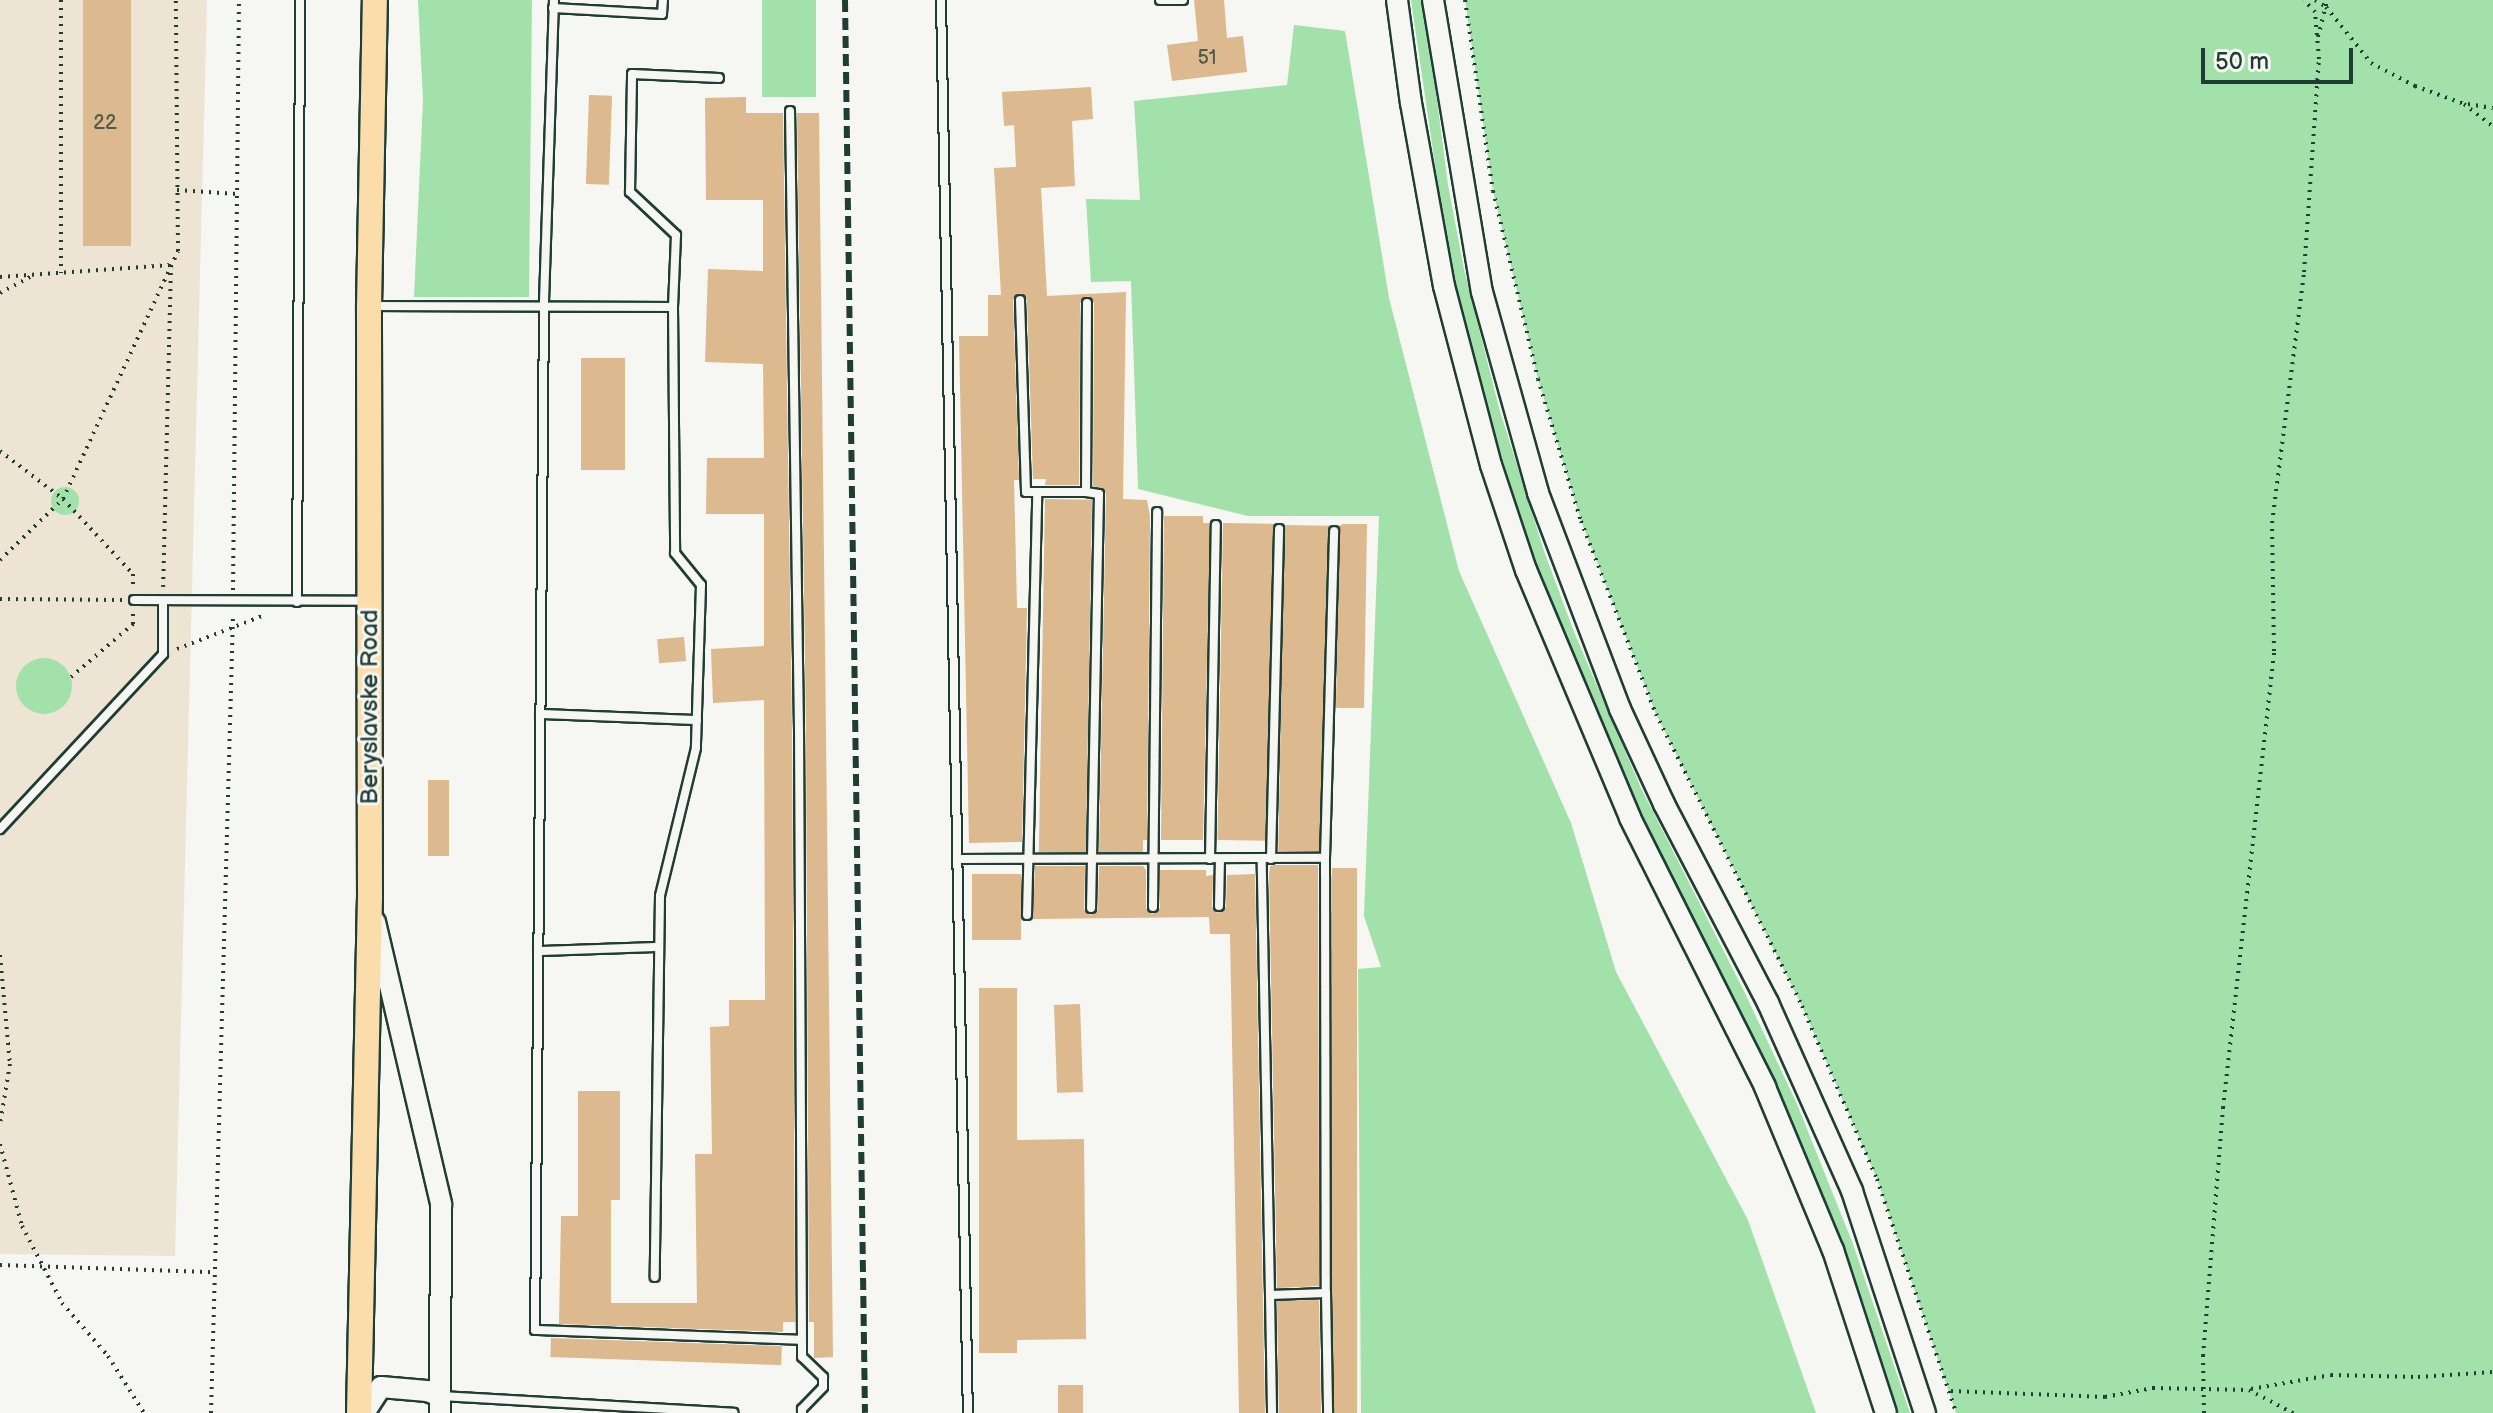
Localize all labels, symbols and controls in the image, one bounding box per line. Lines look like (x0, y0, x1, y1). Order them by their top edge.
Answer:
scale bar (2205, 32, 2357, 82)
house number: 51 (1197, 46, 1217, 70)
text: 50 m (2215, 47, 2269, 76)
house number: 22 (93, 111, 117, 135)
street label: Beryslavske Road (356, 609, 384, 805)

